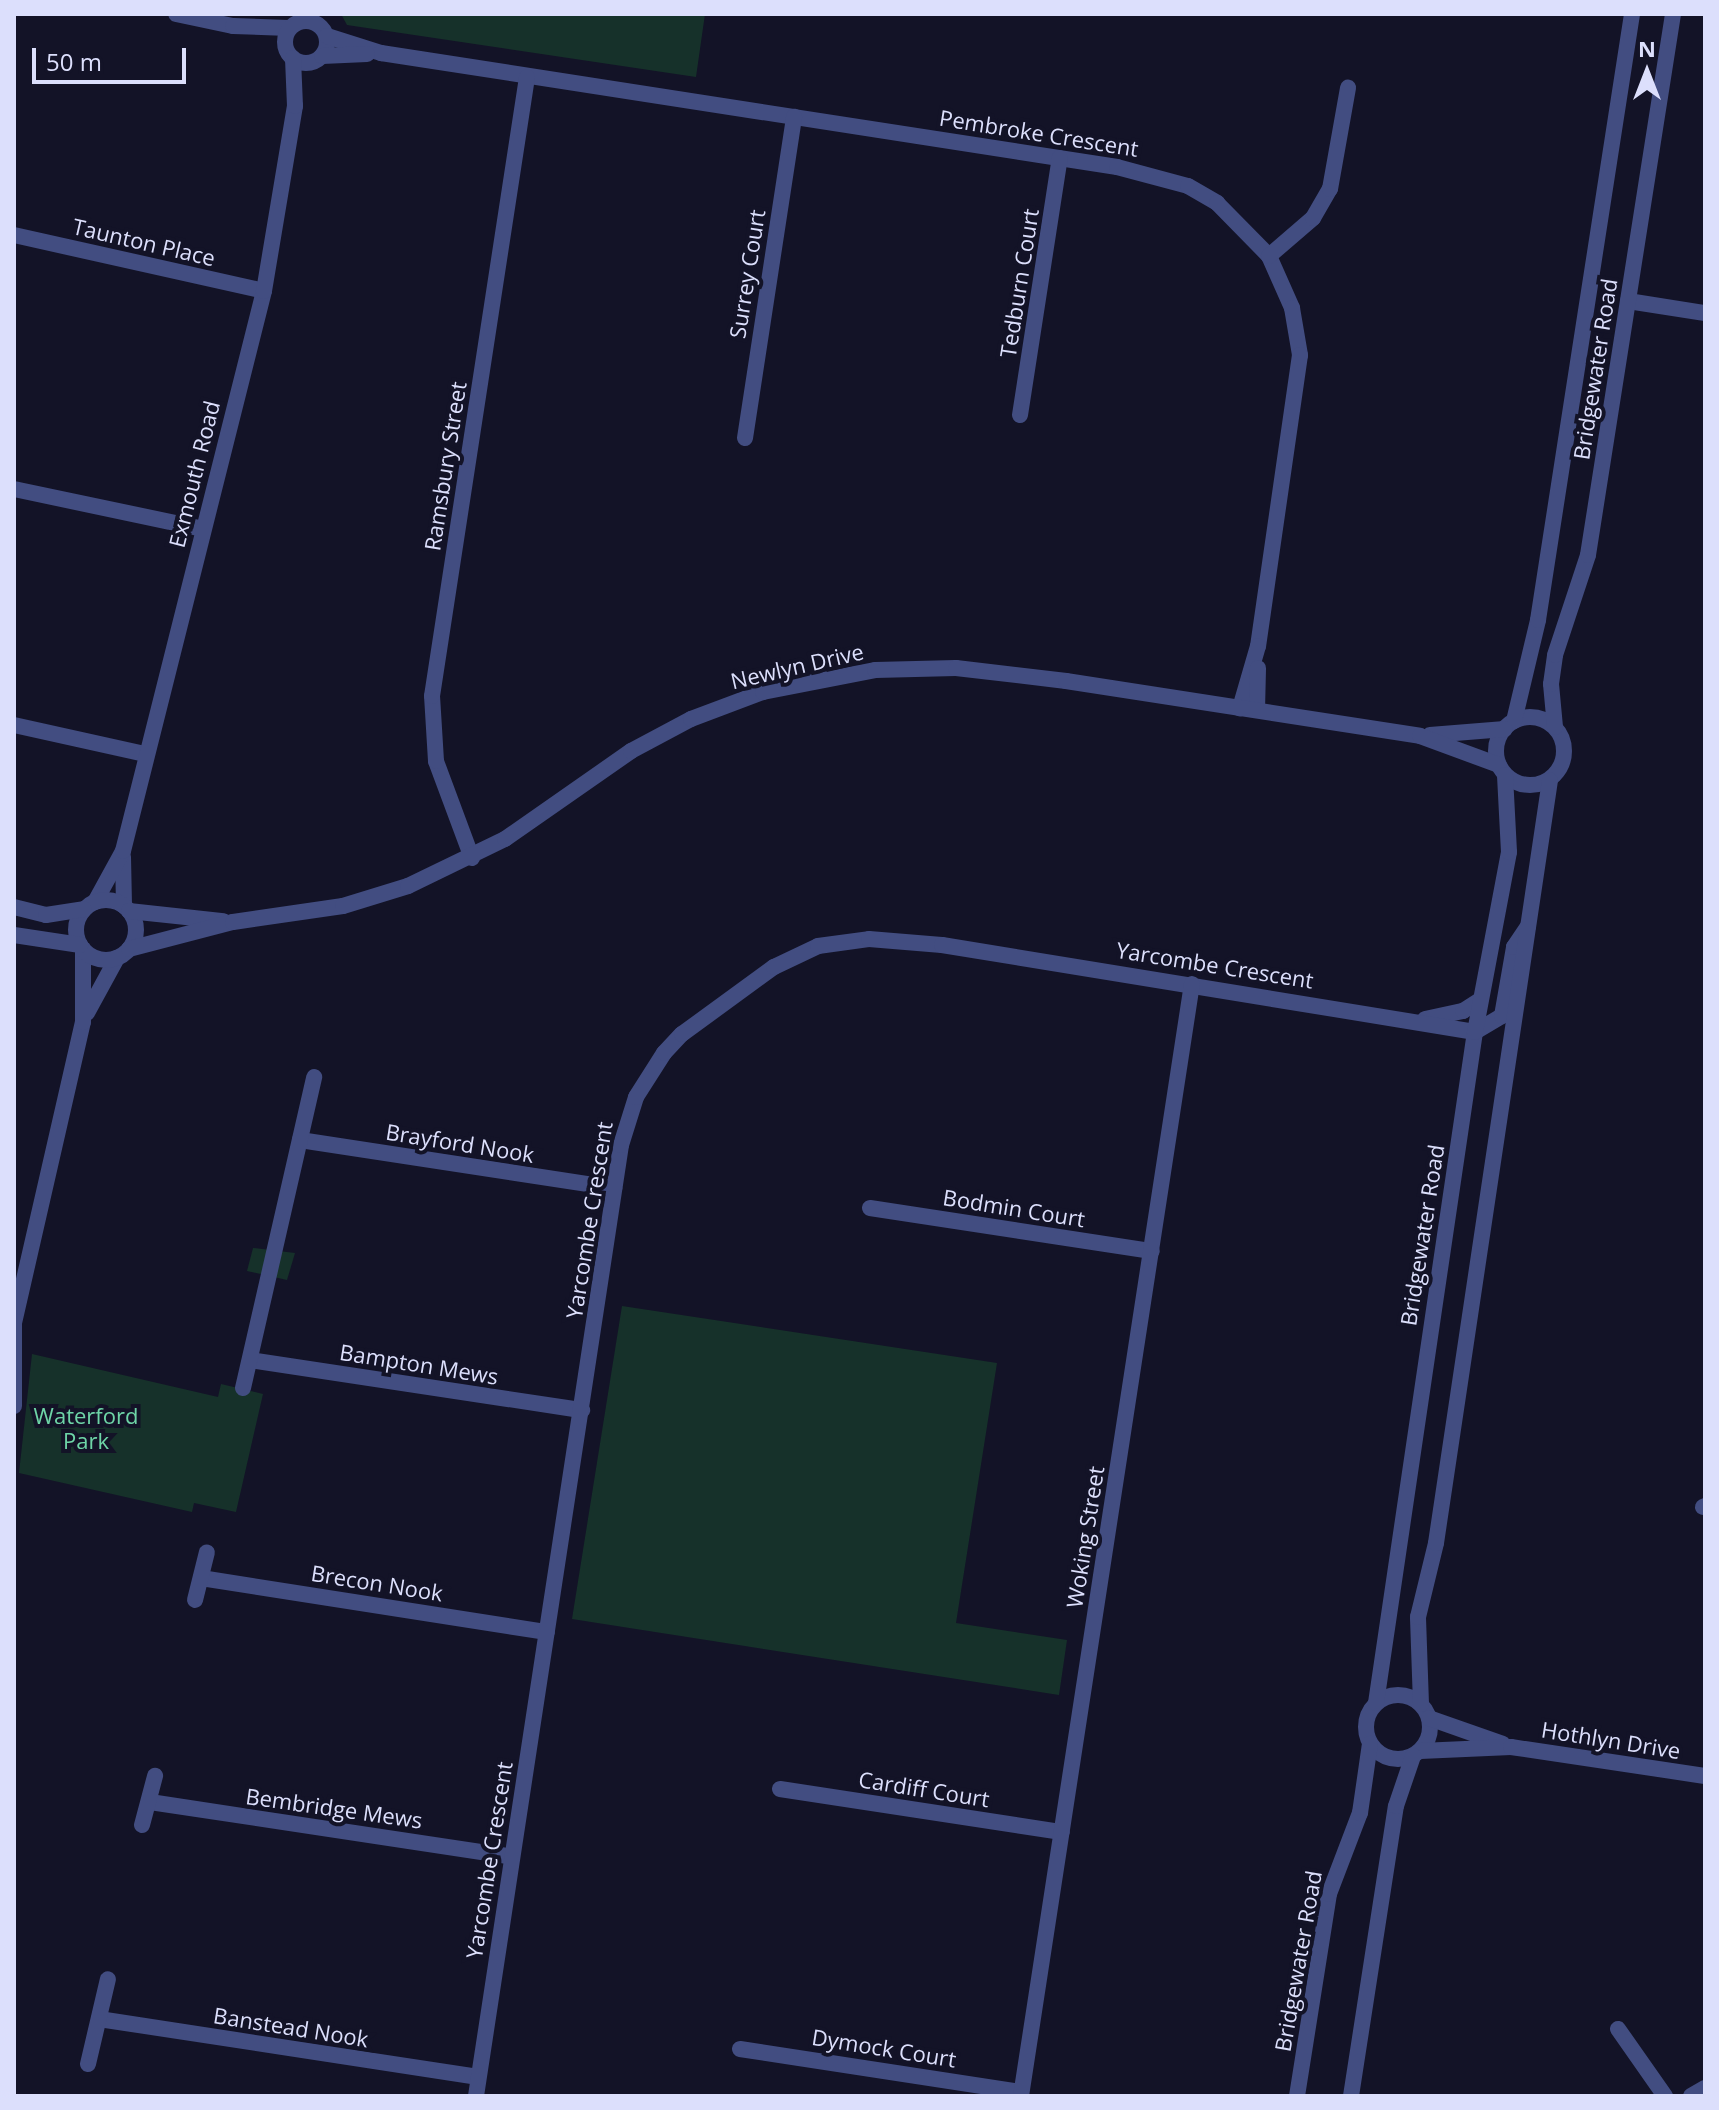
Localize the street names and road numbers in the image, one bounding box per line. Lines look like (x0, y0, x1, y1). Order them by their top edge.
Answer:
street label: Pembroke Crescent (938, 104, 1140, 162)
street label: Tedburn Court (994, 207, 1044, 359)
street label: Surrey Court (724, 208, 770, 340)
street label: Taunton Place (70, 213, 218, 271)
street label: Bridgewater Road (1568, 276, 1622, 462)
street label: Ramsbury Street (419, 380, 471, 552)
street label: Exmouth Road (163, 398, 225, 550)
street label: Newlyn Drive (728, 638, 866, 694)
street label: Yarcombe Crescent (1115, 936, 1315, 994)
street label: Brayford Nook (384, 1118, 536, 1168)
street label: Yarcombe Crescent (560, 1120, 618, 1320)
street label: Bridgewater Road (1395, 1142, 1449, 1328)
street label: Bodmin Court (941, 1184, 1087, 1232)
street label: Bampton Mews (338, 1338, 500, 1390)
street label: Woking Street (1061, 1464, 1109, 1610)
street label: Brecon Nook (309, 1560, 445, 1606)
street label: Hothlyn Drive (1540, 1716, 1682, 1764)
street label: Yarcombe Crescent (460, 1760, 518, 1960)
street label: Cardiff Court (857, 1766, 991, 1812)
street label: Bembridge Mews (244, 1783, 424, 1833)
street label: Bridgewater Road (1269, 1869, 1327, 2053)
street label: Banstead Nook (212, 2002, 370, 2052)
street label: Dymock Court (810, 2024, 958, 2072)

